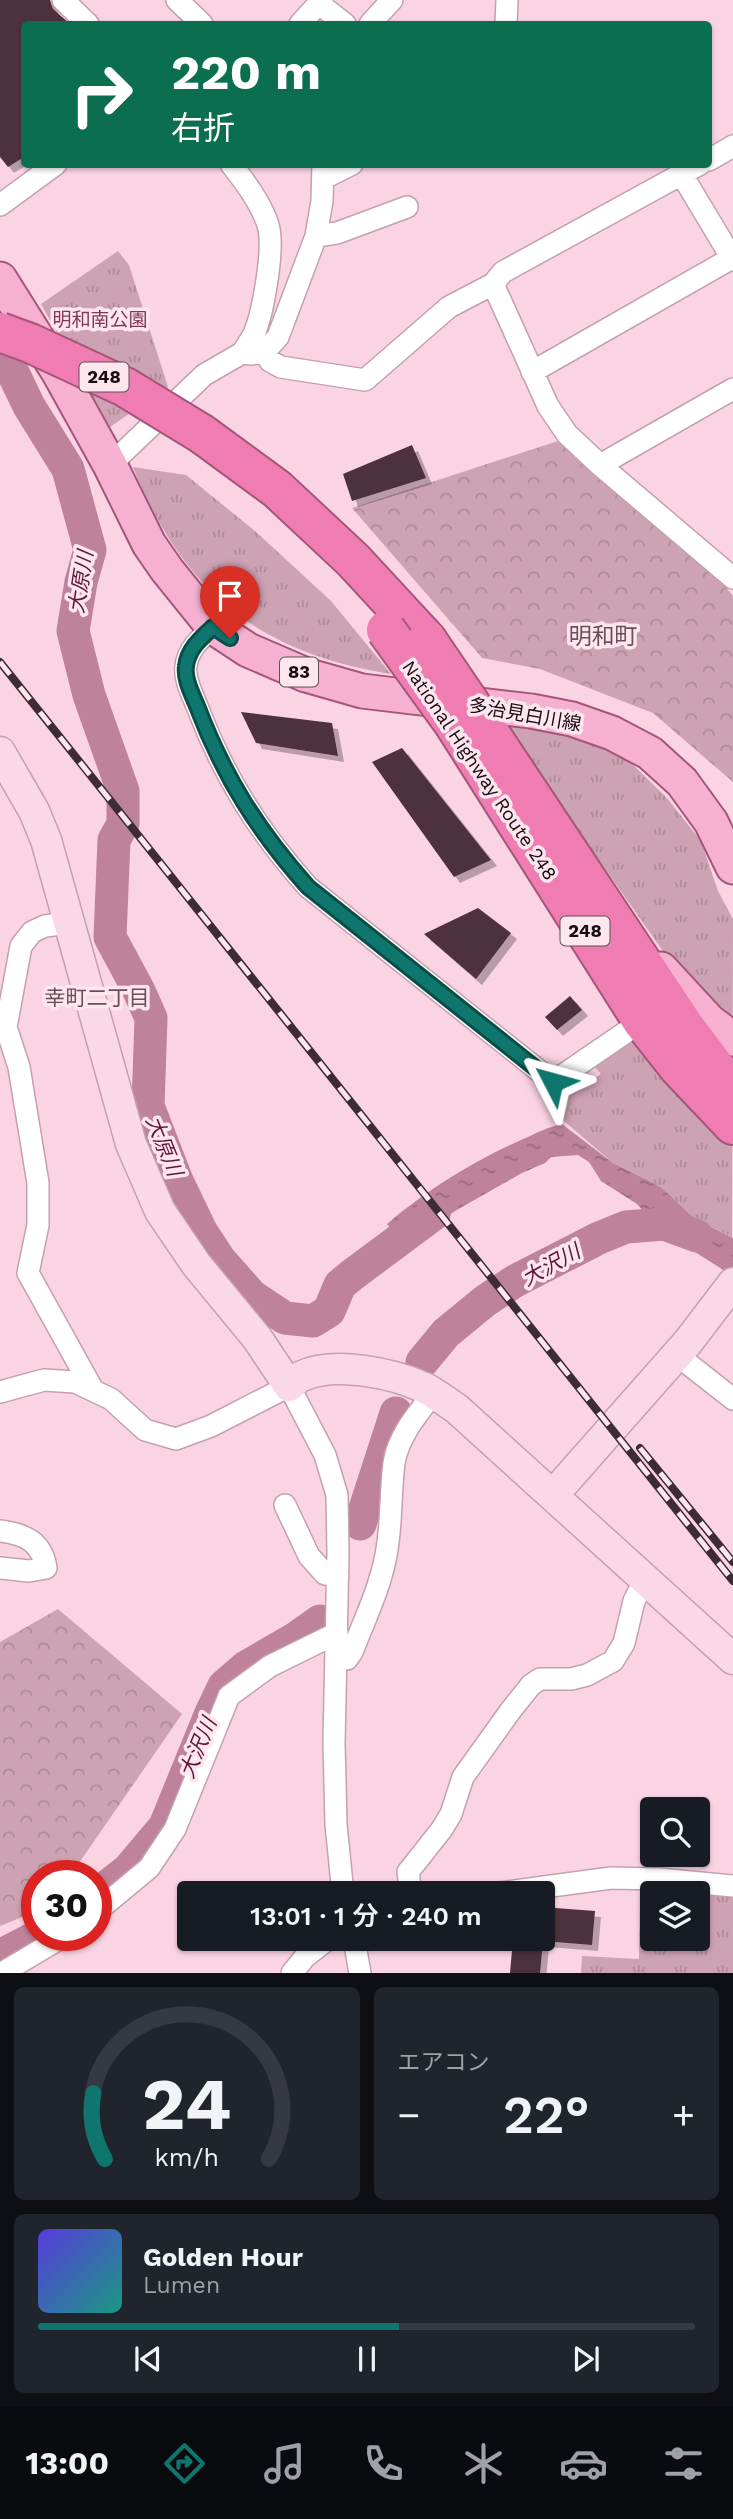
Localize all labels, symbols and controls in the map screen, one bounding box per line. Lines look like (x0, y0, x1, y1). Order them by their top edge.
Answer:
text: 220 m (171, 43, 321, 101)
icon: right (56, 49, 147, 140)
text: 右折 (171, 109, 235, 147)
park label: 明和南公園 (52, 308, 148, 331)
road number: 248 (80, 362, 128, 391)
water label: 大原川 (63, 547, 98, 615)
pin (200, 566, 260, 638)
icon: arrive (211, 577, 249, 615)
district label: 明和町 (569, 623, 638, 650)
street label: National Highway Route 248 (397, 656, 562, 884)
road number: 83 (280, 658, 318, 686)
street label: 多治見白川線 (467, 693, 583, 736)
road number: 248 (560, 916, 610, 946)
district label: 幸町二丁目 (45, 985, 150, 1010)
position arrow (516, 1045, 590, 1119)
water label: 大原川 (141, 1112, 189, 1182)
water label: 大沢川 (517, 1237, 586, 1291)
water label: 大沢川 (174, 1712, 222, 1782)
map controls (640, 1797, 710, 1951)
button: search (640, 1797, 710, 1867)
speed limit sign: 30 (21, 1860, 112, 1951)
button: layers (640, 1881, 710, 1951)
text: 13:01 · 1 分 · 240 m (250, 1901, 482, 1931)
text: エアコン (398, 2049, 490, 2076)
text: 24 (142, 2062, 232, 2148)
text: 22° (503, 2085, 590, 2146)
text: − (398, 2093, 420, 2137)
text: + (672, 2093, 695, 2137)
text: km/h (155, 2143, 219, 2172)
text: Golden Hour (143, 2242, 303, 2272)
text: Lumen (143, 2272, 220, 2299)
icon: previous (129, 2340, 167, 2378)
icon: pause (348, 2340, 386, 2378)
icon: next (567, 2340, 605, 2378)
icon: directions (160, 2439, 209, 2488)
icon: music (260, 2439, 309, 2488)
icon: phone (359, 2439, 408, 2488)
icon: climate (459, 2439, 508, 2488)
icon: car (559, 2439, 608, 2488)
icon: filters (659, 2439, 708, 2488)
text: 13:00 (25, 2444, 109, 2482)

